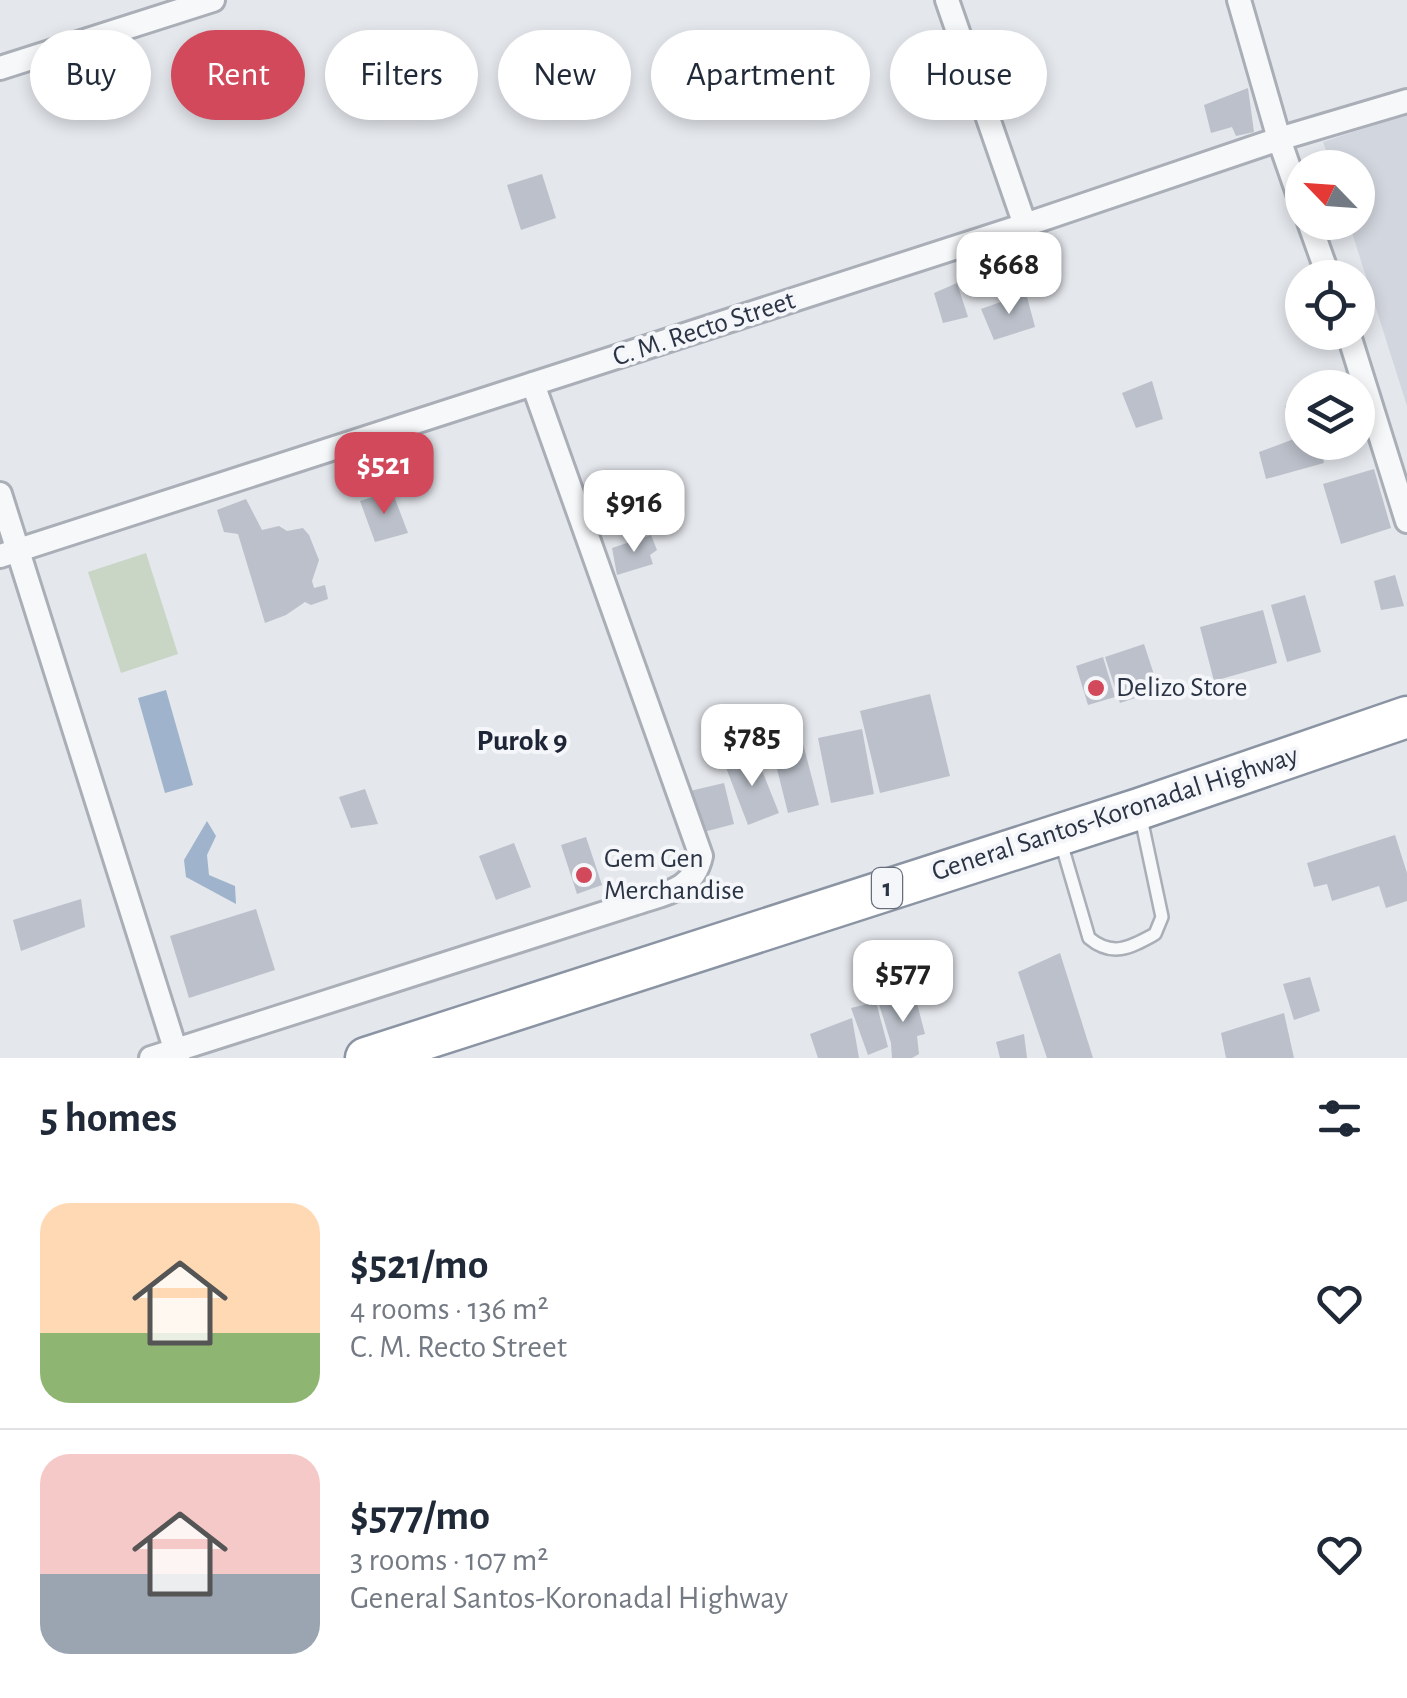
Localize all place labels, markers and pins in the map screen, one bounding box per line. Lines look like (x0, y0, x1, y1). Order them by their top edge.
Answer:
pin: $668 (950, 232, 1068, 317)
pin: $521 (325, 432, 443, 517)
pin: $916 (575, 470, 693, 555)
place label: Delizo Store (1116, 674, 1247, 702)
marker: Delizo Store (1085, 677, 1107, 699)
pin: $785 (693, 704, 811, 789)
place label: Gem Gen Merchandise (604, 845, 744, 905)
marker: Gem Gen Merchandise (573, 864, 595, 886)
pin: $577 (844, 940, 962, 1025)

